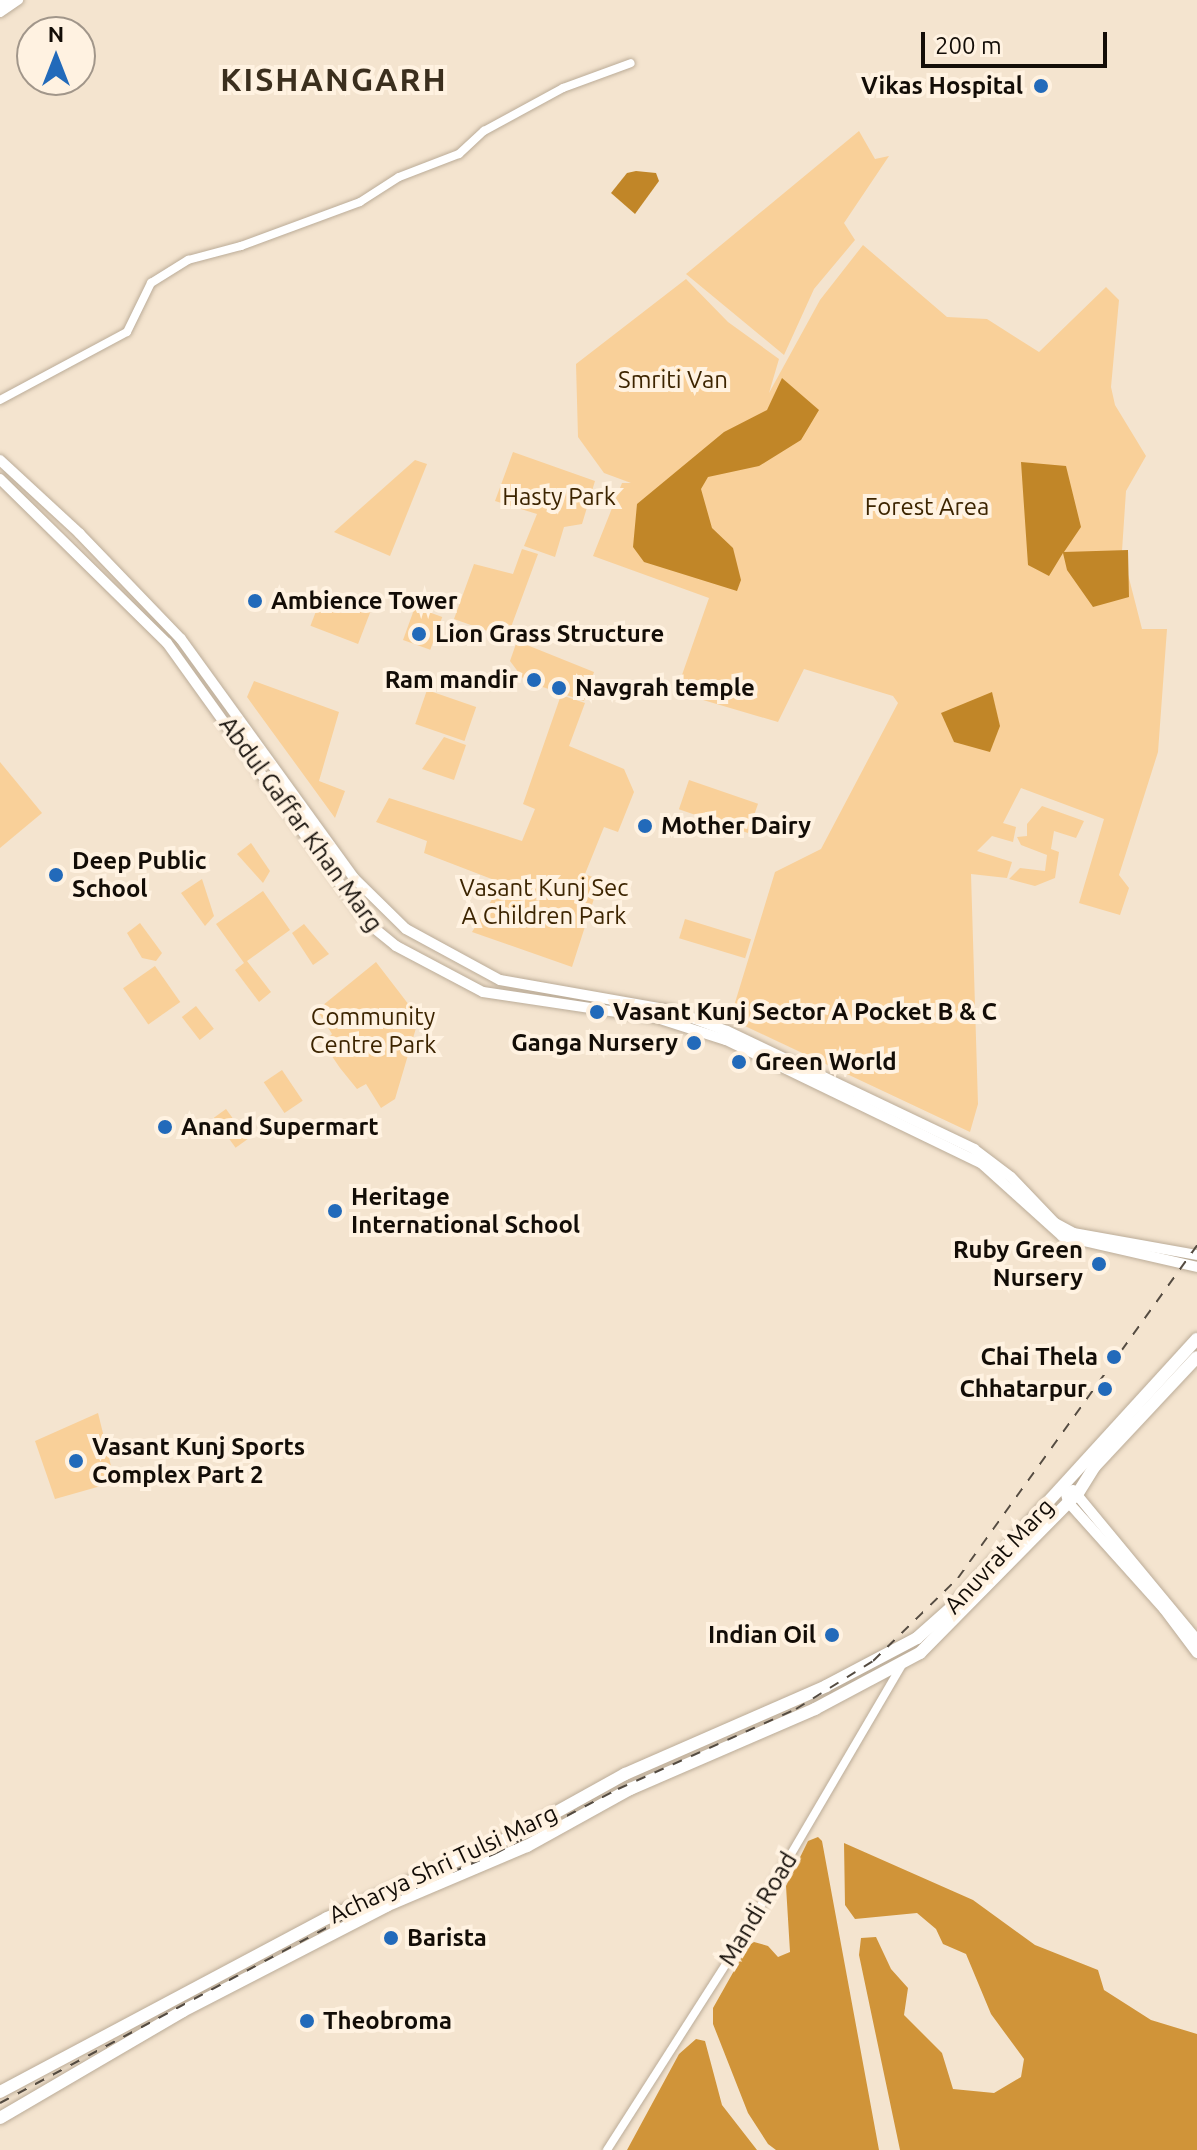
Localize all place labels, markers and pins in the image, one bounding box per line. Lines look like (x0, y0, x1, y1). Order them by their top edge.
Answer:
place label: Vikas Hospital (861, 72, 1023, 100)
marker: Vikas Hospital (1030, 75, 1052, 97)
place label: Ambience Tower (271, 587, 458, 615)
marker: Ambience Tower (246, 592, 264, 610)
place label: Lion Grass Structure (435, 620, 664, 648)
marker: Lion Grass Structure (410, 625, 428, 643)
place label: Ram mandir (385, 666, 518, 694)
marker: Ram mandir (525, 671, 543, 689)
place label: Navgrah temple (575, 674, 755, 702)
marker: Navgrah temple (550, 679, 568, 697)
place label: Mother Dairy (661, 812, 811, 840)
marker: Mother Dairy (636, 817, 654, 835)
place label: Deep Public School (72, 847, 207, 903)
marker: Deep Public School (47, 866, 65, 884)
place label: Vasant Kunj Sector A Pocket B & C (613, 998, 997, 1026)
marker: Vasant Kunj Sector A Pocket B & C (588, 1003, 606, 1021)
place label: Ganga Nursery (511, 1029, 678, 1057)
marker: Ganga Nursery (685, 1034, 703, 1052)
place label: Green World (755, 1048, 897, 1076)
marker: Green World (730, 1053, 748, 1071)
place label: Anand Supermart (181, 1113, 379, 1141)
marker: Anand Supermart (156, 1118, 174, 1136)
place label: Heritage International School (351, 1183, 580, 1239)
marker: Heritage International School (326, 1202, 344, 1220)
place label: Ruby Green Nursery (953, 1236, 1083, 1292)
marker: Ruby Green Nursery (1090, 1255, 1108, 1273)
place label: Chai Thela (980, 1343, 1098, 1371)
marker: Chai Thela (1105, 1348, 1123, 1366)
place label: Chhatarpur (959, 1375, 1087, 1403)
marker: Chhatarpur (1094, 1378, 1116, 1400)
place label: Vasant Kunj Sports Complex Part 2 (92, 1433, 305, 1489)
marker: Vasant Kunj Sports Complex Part 2 (67, 1452, 85, 1470)
place label: Indian Oil (708, 1621, 816, 1649)
marker: Indian Oil (823, 1626, 841, 1644)
place label: Barista (407, 1924, 487, 1952)
marker: Barista (382, 1929, 400, 1947)
place label: Theobroma (323, 2007, 452, 2035)
marker: Theobroma (298, 2012, 316, 2030)

